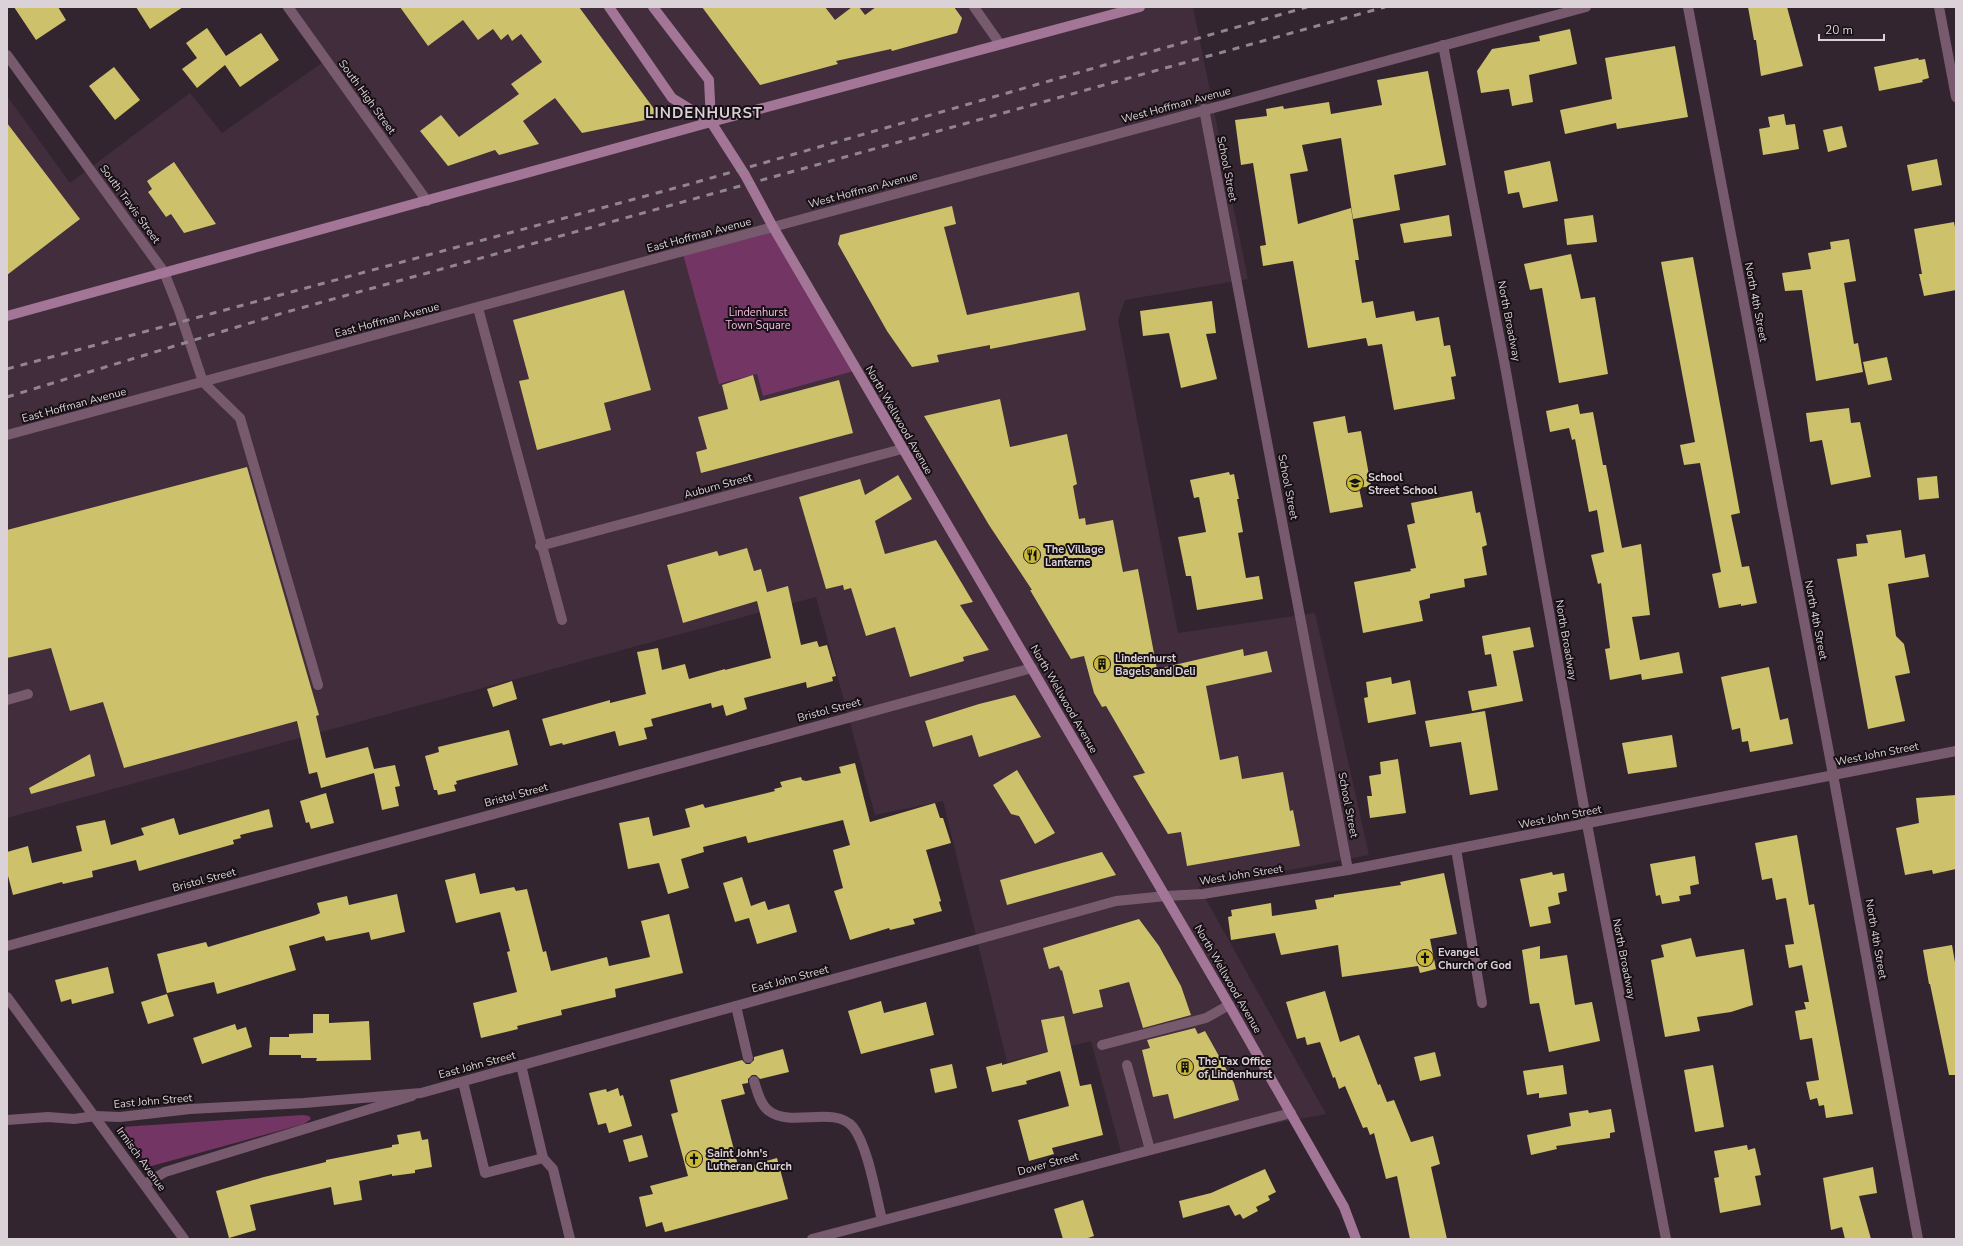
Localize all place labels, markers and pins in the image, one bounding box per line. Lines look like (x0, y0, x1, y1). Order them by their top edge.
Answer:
place label: School Street School (1368, 470, 1438, 498)
school or university icon: School Street School (1345, 473, 1365, 493)
place label: The Village Lanterne (1045, 542, 1104, 570)
restaurant icon: The Village Lanterne (1022, 545, 1042, 565)
place label: Lindenhurst Bagels and Deli (1115, 651, 1196, 679)
building icon: Lindenhurst Bagels and Deli (1092, 654, 1112, 674)
place label: Evangel Church of God (1438, 945, 1511, 973)
church icon: Evangel Church of God (1415, 948, 1435, 968)
place label: The Tax Office of Lindenhurst (1198, 1054, 1273, 1082)
building icon: The Tax Office of Lindenhurst (1175, 1057, 1195, 1077)
place label: Saint John's Lutheran Church (707, 1146, 792, 1174)
church icon: Saint John's Lutheran Church (684, 1149, 704, 1169)

